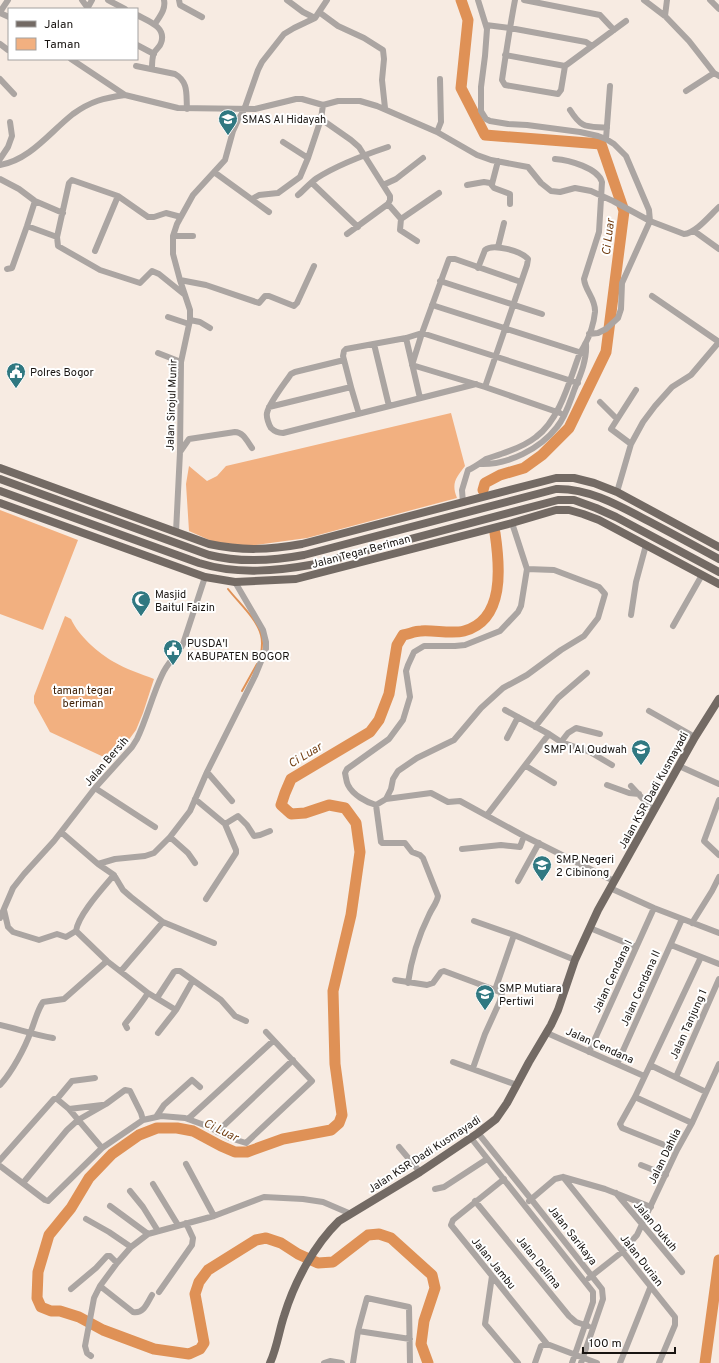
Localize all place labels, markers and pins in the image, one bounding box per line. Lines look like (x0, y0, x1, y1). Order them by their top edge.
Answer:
school or university icon: SMAS Al Hidayah (217, 108, 239, 136)
place label: SMAS Al Hidayah (242, 113, 326, 127)
public building icon: Polres Bogor (5, 361, 27, 389)
place label: Polres Bogor (30, 366, 94, 380)
place label: Masjid Baitul Faizin (155, 588, 215, 615)
mosque icon: Masjid Baitul Faizin (130, 589, 152, 617)
place label: PUSDA'I KABUPATEN BOGOR (187, 637, 290, 664)
public building icon: PUSDA'I KABUPATEN BOGOR (162, 638, 184, 666)
school or university icon: SMP I Al Qudwah (630, 738, 652, 766)
place label: SMP I Al Qudwah (544, 743, 627, 757)
place label: SMP Negeri 2 Cibinong (556, 853, 614, 880)
school or university icon: SMP Negeri 2 Cibinong (531, 854, 553, 882)
place label: SMP Mutiara Pertiwi (499, 982, 562, 1009)
school or university icon: SMP Mutiara Pertiwi (474, 983, 496, 1011)

